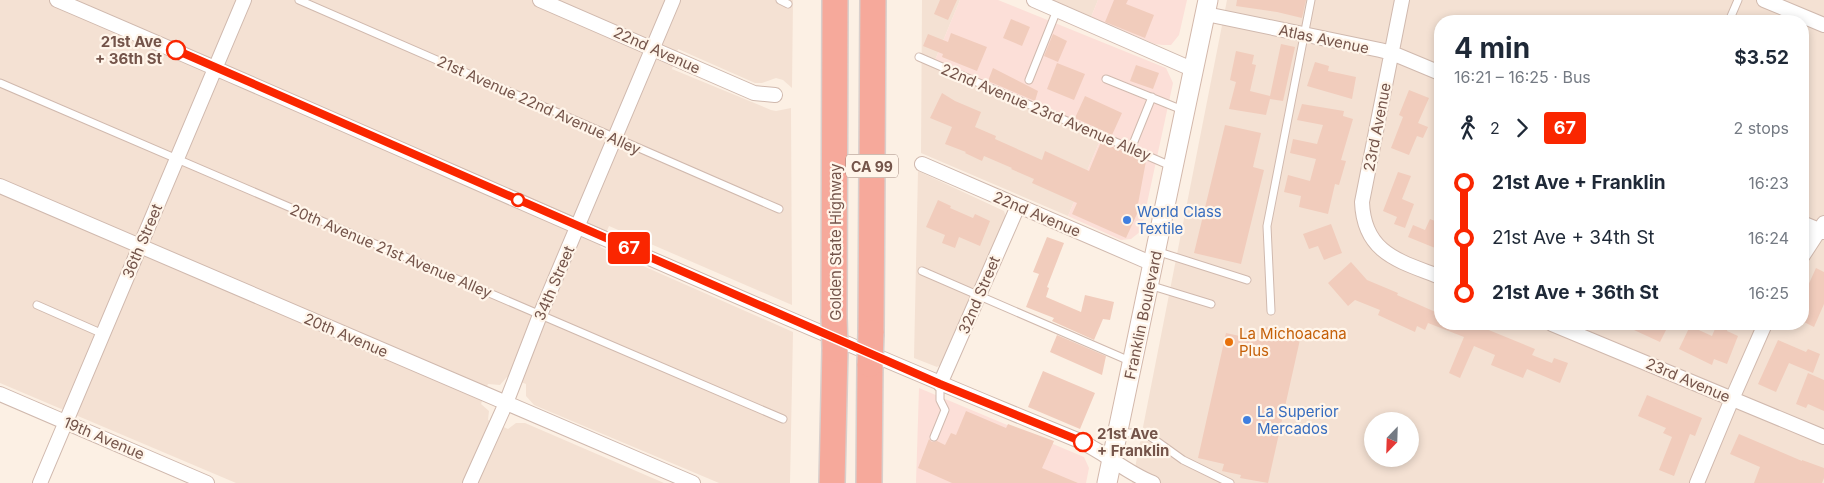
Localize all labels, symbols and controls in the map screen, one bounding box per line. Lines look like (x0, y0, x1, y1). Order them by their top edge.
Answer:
street label: Atlas Avenue (1277, 20, 1371, 58)
street label: 22nd Avenue (611, 22, 703, 78)
text: 4 min (1454, 31, 1530, 65)
place label: 21st Ave + 36th St (95, 32, 162, 68)
marker: 21st Ave + 36th St (166, 40, 186, 60)
text: $3.52 (1734, 46, 1789, 69)
street label: 21st Avenue 22nd Avenue Alley (434, 51, 644, 159)
street label: 22nd Avenue 23rd Avenue Alley (938, 59, 1154, 165)
text: 16:21 – 16:25 · Bus (1454, 67, 1591, 87)
street label: 23rd Avenue (1359, 81, 1395, 173)
icon: walk (1454, 114, 1482, 142)
icon: forward (1508, 114, 1536, 142)
text: 67 (1554, 117, 1576, 138)
text: 2 (1490, 118, 1500, 138)
text: 2 stops (1733, 118, 1789, 138)
road number: CA 99 (846, 154, 898, 178)
street label: Golden State Highway (826, 163, 845, 321)
text: 21st Ave + Franklin (1492, 171, 1666, 194)
text: 16:23 (1748, 173, 1789, 193)
street label: 22nd Avenue (990, 187, 1084, 241)
unlabelled marker (511, 193, 525, 207)
street label: 20th Avenue 21st Avenue Alley (287, 200, 495, 302)
street label: 36th Street (118, 201, 166, 281)
place label: World Class Textile (1137, 202, 1222, 238)
marker: World Class Textile (1121, 214, 1133, 226)
text: 21st Ave + 34th St (1492, 226, 1655, 249)
text: 16:24 (1748, 228, 1789, 248)
line badge: 67 (606, 232, 652, 264)
text: 67 (618, 237, 640, 258)
street label: 34th Street (530, 243, 578, 323)
street label: Franklin Boulevard (1120, 249, 1166, 381)
street label: 32nd Street (954, 253, 1004, 337)
text: 21st Ave + 36th St (1492, 281, 1659, 304)
text: 16:25 (1748, 283, 1789, 303)
street label: 20th Avenue (301, 309, 391, 361)
place label: La Michoacana Plus (1239, 324, 1347, 360)
marker: La Michoacana Plus (1223, 336, 1235, 348)
street label: 23rd Avenue (1643, 354, 1733, 406)
place label: La Superior Mercados (1257, 402, 1339, 438)
street label: 19th Avenue (61, 412, 147, 464)
north arrow (1364, 412, 1419, 468)
map controls (1364, 412, 1419, 467)
marker: La Superior Mercados (1241, 414, 1253, 426)
place label: 21st Ave + Franklin (1097, 424, 1169, 460)
marker: 21st Ave + Franklin (1073, 432, 1093, 452)

